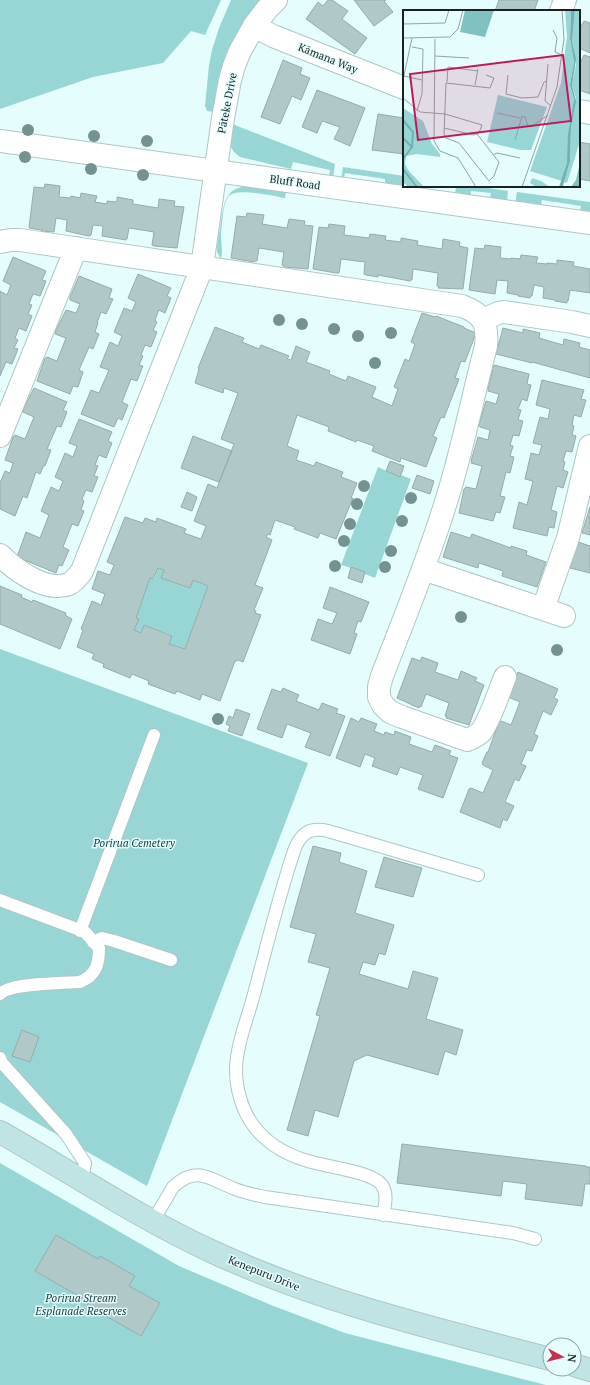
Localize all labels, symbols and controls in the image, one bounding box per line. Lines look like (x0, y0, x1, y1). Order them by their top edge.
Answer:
inset map (403, 10, 580, 187)
street label: Kāmana Way (296, 40, 360, 76)
street label: Pāteke Drive (214, 71, 240, 135)
street label: Bluff Road (269, 172, 321, 192)
park label: Porirua Cemetery (92, 836, 176, 850)
street label: Kenepuru Drive (226, 1252, 302, 1294)
park label: Porirua Stream Esplanade Reserves (34, 1291, 127, 1318)
north arrow (542, 1337, 582, 1377)
text: N (564, 1353, 579, 1364)

